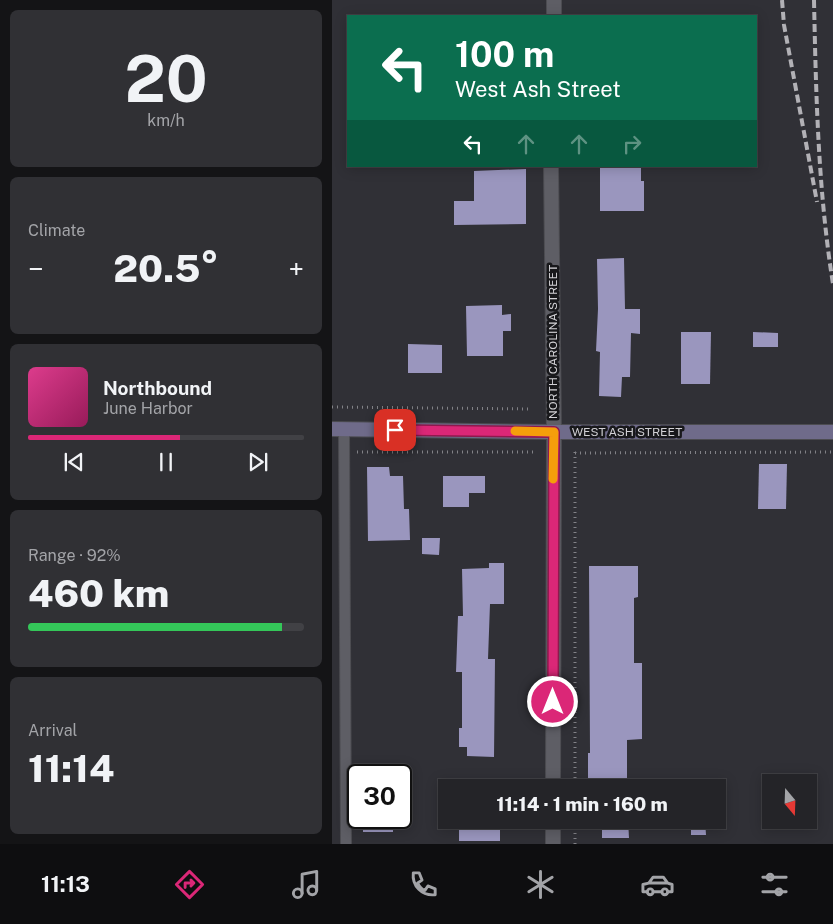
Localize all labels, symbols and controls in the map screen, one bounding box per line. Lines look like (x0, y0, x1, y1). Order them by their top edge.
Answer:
text: 100 m (455, 34, 554, 75)
icon: left (372, 35, 437, 100)
text: 20 (124, 40, 208, 117)
text: West Ash Street (455, 76, 621, 102)
text: km/h (147, 111, 185, 130)
icon: left (459, 130, 487, 158)
icon: ahead (512, 130, 540, 158)
icon: ahead (565, 130, 593, 158)
icon: right (618, 130, 646, 158)
text: Climate (28, 221, 85, 240)
text: 20.5° (113, 246, 219, 291)
text: − (28, 252, 44, 285)
text: + (288, 252, 304, 285)
street label: NORTH CAROLINA STREET (546, 265, 560, 419)
text: Northbound (103, 377, 212, 399)
text: June Harbor (103, 399, 193, 418)
pin (374, 409, 416, 451)
icon: arrive (381, 416, 409, 444)
street label: WEST ASH STREET (572, 425, 682, 439)
icon: previous (60, 448, 88, 476)
icon: pause (152, 448, 180, 476)
icon: next (244, 448, 272, 476)
text: Range · 92% (28, 546, 121, 565)
text: 460 km (28, 571, 169, 616)
position arrow (526, 675, 578, 727)
text: Arrival (28, 721, 77, 740)
text: 11:14 (28, 746, 114, 791)
speed limit sign: 30 (347, 764, 412, 829)
north arrow (762, 774, 817, 829)
map controls (762, 774, 817, 829)
text: 11:14 · 1 min · 160 m (496, 793, 668, 815)
icon: directions (172, 867, 207, 902)
icon: music (289, 867, 324, 902)
icon: phone (406, 867, 441, 902)
icon: climate (523, 867, 558, 902)
icon: car (640, 867, 675, 902)
icon: filters (757, 867, 792, 902)
text: 11:13 (41, 871, 90, 897)

